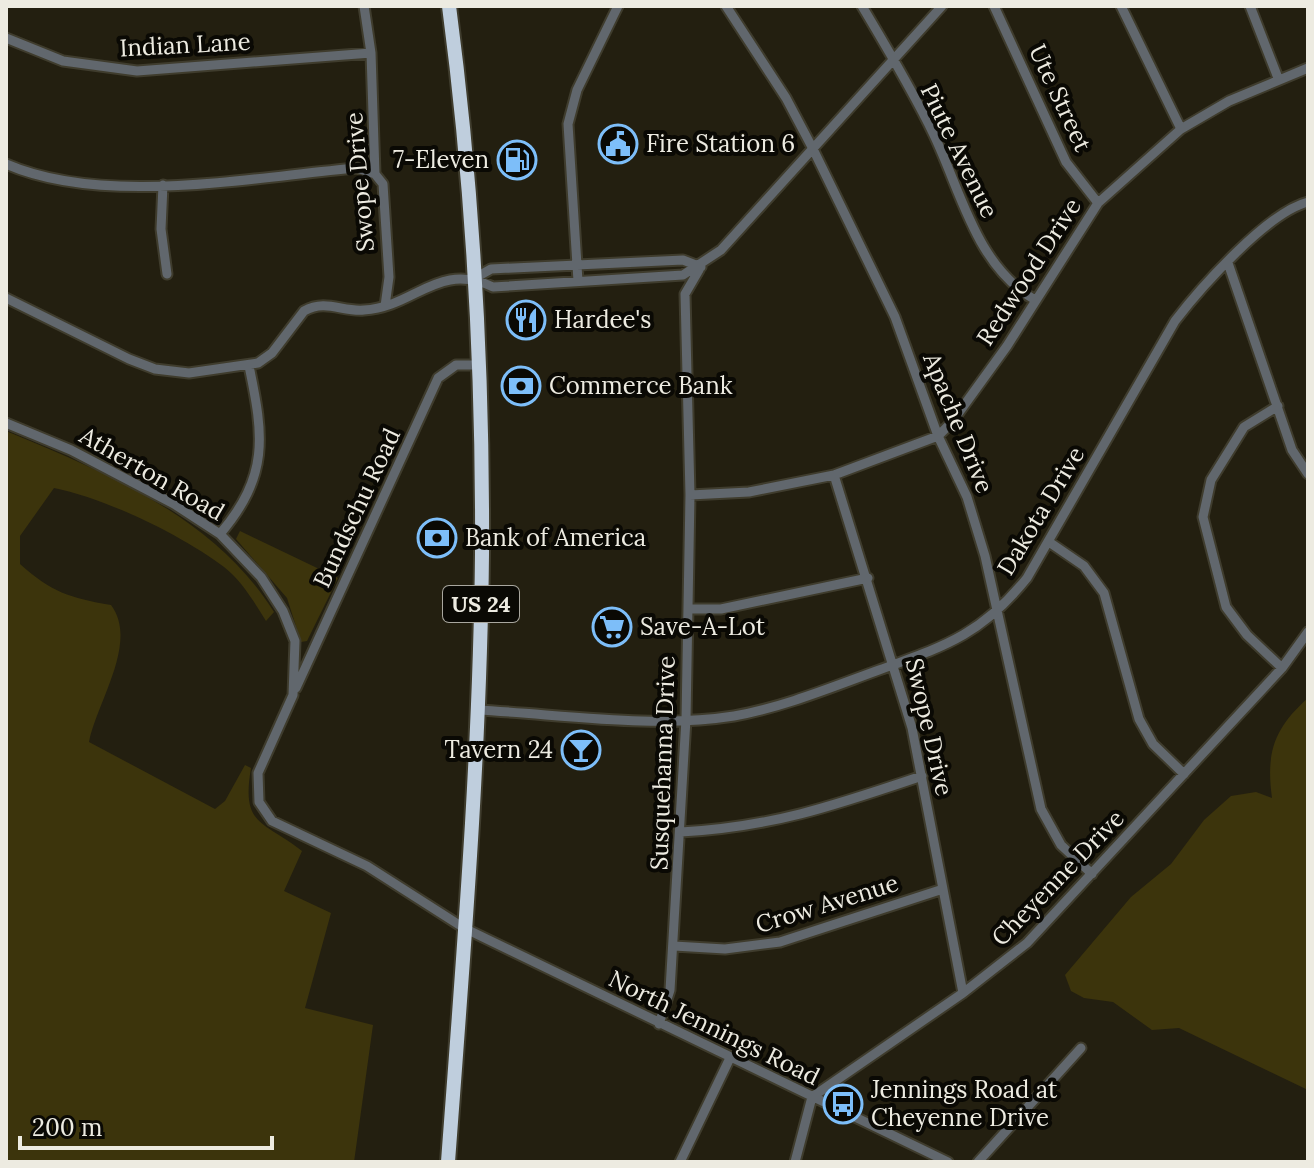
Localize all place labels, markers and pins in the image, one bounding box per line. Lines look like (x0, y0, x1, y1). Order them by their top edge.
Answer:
public building icon: Fire Station 6 (597, 123, 639, 165)
place label: Fire Station 6 (646, 128, 795, 159)
fuel station icon: 7-Eleven (496, 139, 538, 181)
place label: 7-Eleven (393, 144, 489, 175)
restaurant icon: Hardee's (505, 299, 547, 341)
place label: Hardee's (554, 304, 651, 335)
bank icon: Commerce Bank (500, 365, 542, 407)
place label: Commerce Bank (549, 370, 733, 401)
bank icon: Bank of America (416, 517, 458, 559)
place label: Bank of America (465, 522, 646, 553)
supermarket icon: Save-A-Lot (591, 606, 633, 648)
place label: Save-A-Lot (640, 611, 766, 642)
bar icon: Tavern 24 (560, 729, 602, 771)
place label: Tavern 24 (444, 734, 553, 765)
place label: Jennings Road at Cheyenne Drive (870, 1074, 1058, 1133)
bus stop icon: Jennings Road at Cheyenne Drive (822, 1083, 864, 1125)

